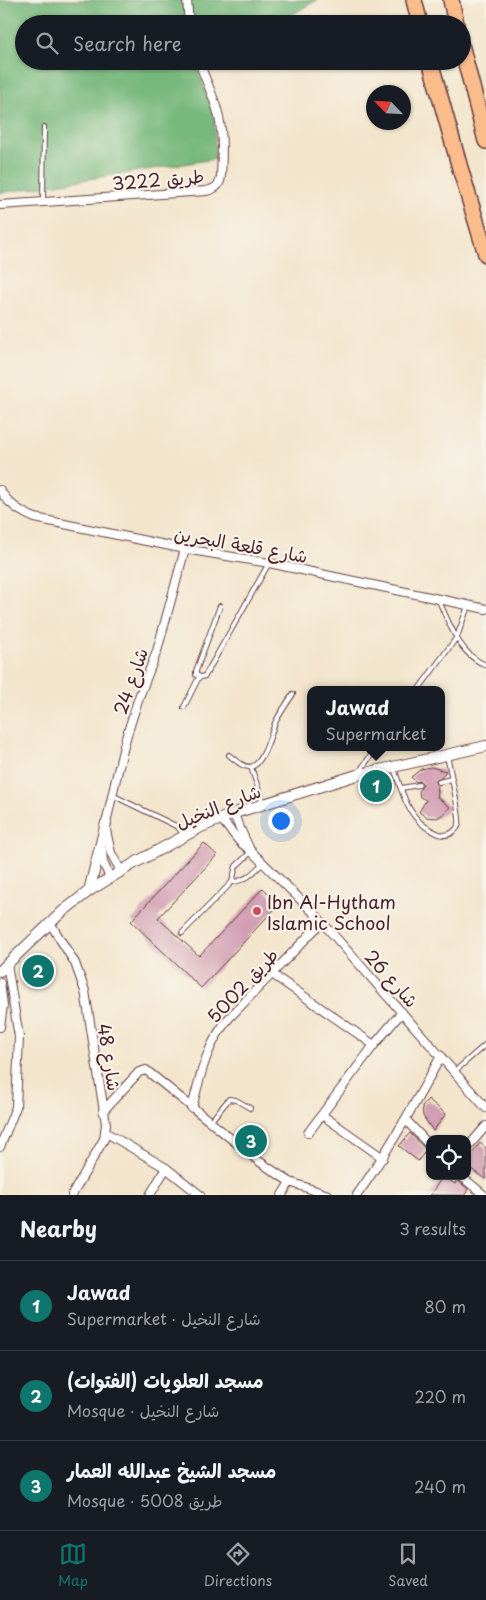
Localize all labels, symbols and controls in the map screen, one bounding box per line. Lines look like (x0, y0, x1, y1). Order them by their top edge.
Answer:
search box (15, 15, 471, 70)
icon: search (33, 29, 61, 57)
text: Search here (73, 29, 182, 57)
north arrow (366, 85, 411, 130)
street label: طريق 3222 (111, 162, 205, 196)
street label: شارع قلعة البحرين (172, 519, 310, 569)
street label: شارع 24 (106, 644, 154, 718)
popup (307, 686, 445, 751)
text: Jawad (326, 693, 389, 721)
text: Supermarket (326, 721, 426, 745)
pin: 1 (360, 767, 392, 805)
street label: شارع النخيل (171, 777, 265, 835)
your location (268, 808, 294, 834)
place label: Ibn Al-Hytham Islamic School (267, 888, 396, 936)
marker: Ibn Al-Hytham Islamic School (251, 905, 263, 917)
street label: طريق 5002 (200, 941, 284, 1029)
street label: شارع 26 (359, 943, 425, 1013)
pin: 2 (22, 952, 54, 990)
street label: شارع 48 (91, 1021, 129, 1093)
pin: 3 (235, 1122, 267, 1160)
map controls (426, 1135, 471, 1180)
button: locate (426, 1135, 471, 1180)
text: Nearby (20, 1212, 97, 1244)
text: 3 results (399, 1216, 466, 1240)
text: Jawad (67, 1278, 130, 1306)
text: 1 (32, 1294, 40, 1318)
text: 80 m (424, 1294, 466, 1318)
text: Supermarket · شارع النخيل (67, 1306, 261, 1330)
text: مسجد العلويات (الفتوات) (67, 1366, 264, 1394)
text: 2 (30, 1384, 42, 1408)
text: 220 m (415, 1384, 466, 1408)
text: Mosque · شارع النخيل (67, 1398, 219, 1422)
text: مسجد الشيخ عبدالله العمار (67, 1456, 276, 1484)
text: 3 (31, 1474, 41, 1498)
text: 240 m (414, 1474, 466, 1498)
text: Mosque · طريق 5008 (67, 1488, 222, 1512)
tab: Map (58, 1540, 88, 1591)
tab: Directions (204, 1540, 272, 1591)
tab: Saved (388, 1540, 428, 1591)

